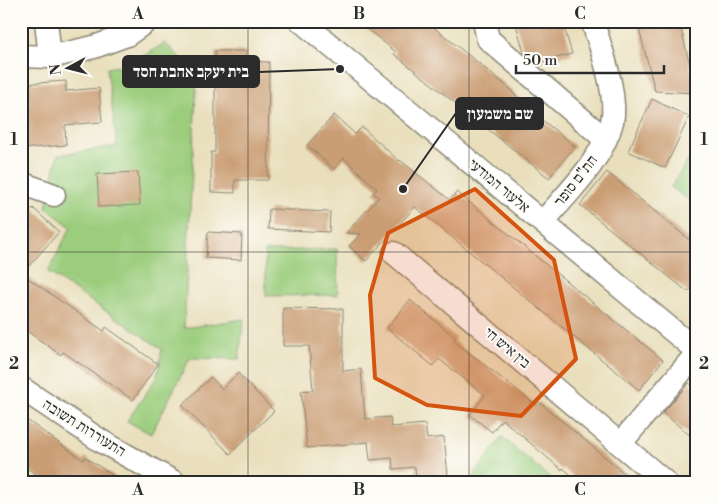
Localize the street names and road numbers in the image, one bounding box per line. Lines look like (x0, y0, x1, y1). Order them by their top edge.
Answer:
street label: חת"ם סופר (550, 151, 602, 211)
street label: אלעזר המודעי (464, 155, 534, 217)
street label: בין איש חי (480, 323, 534, 373)
street label: התעוררות תשובה (39, 395, 129, 461)

